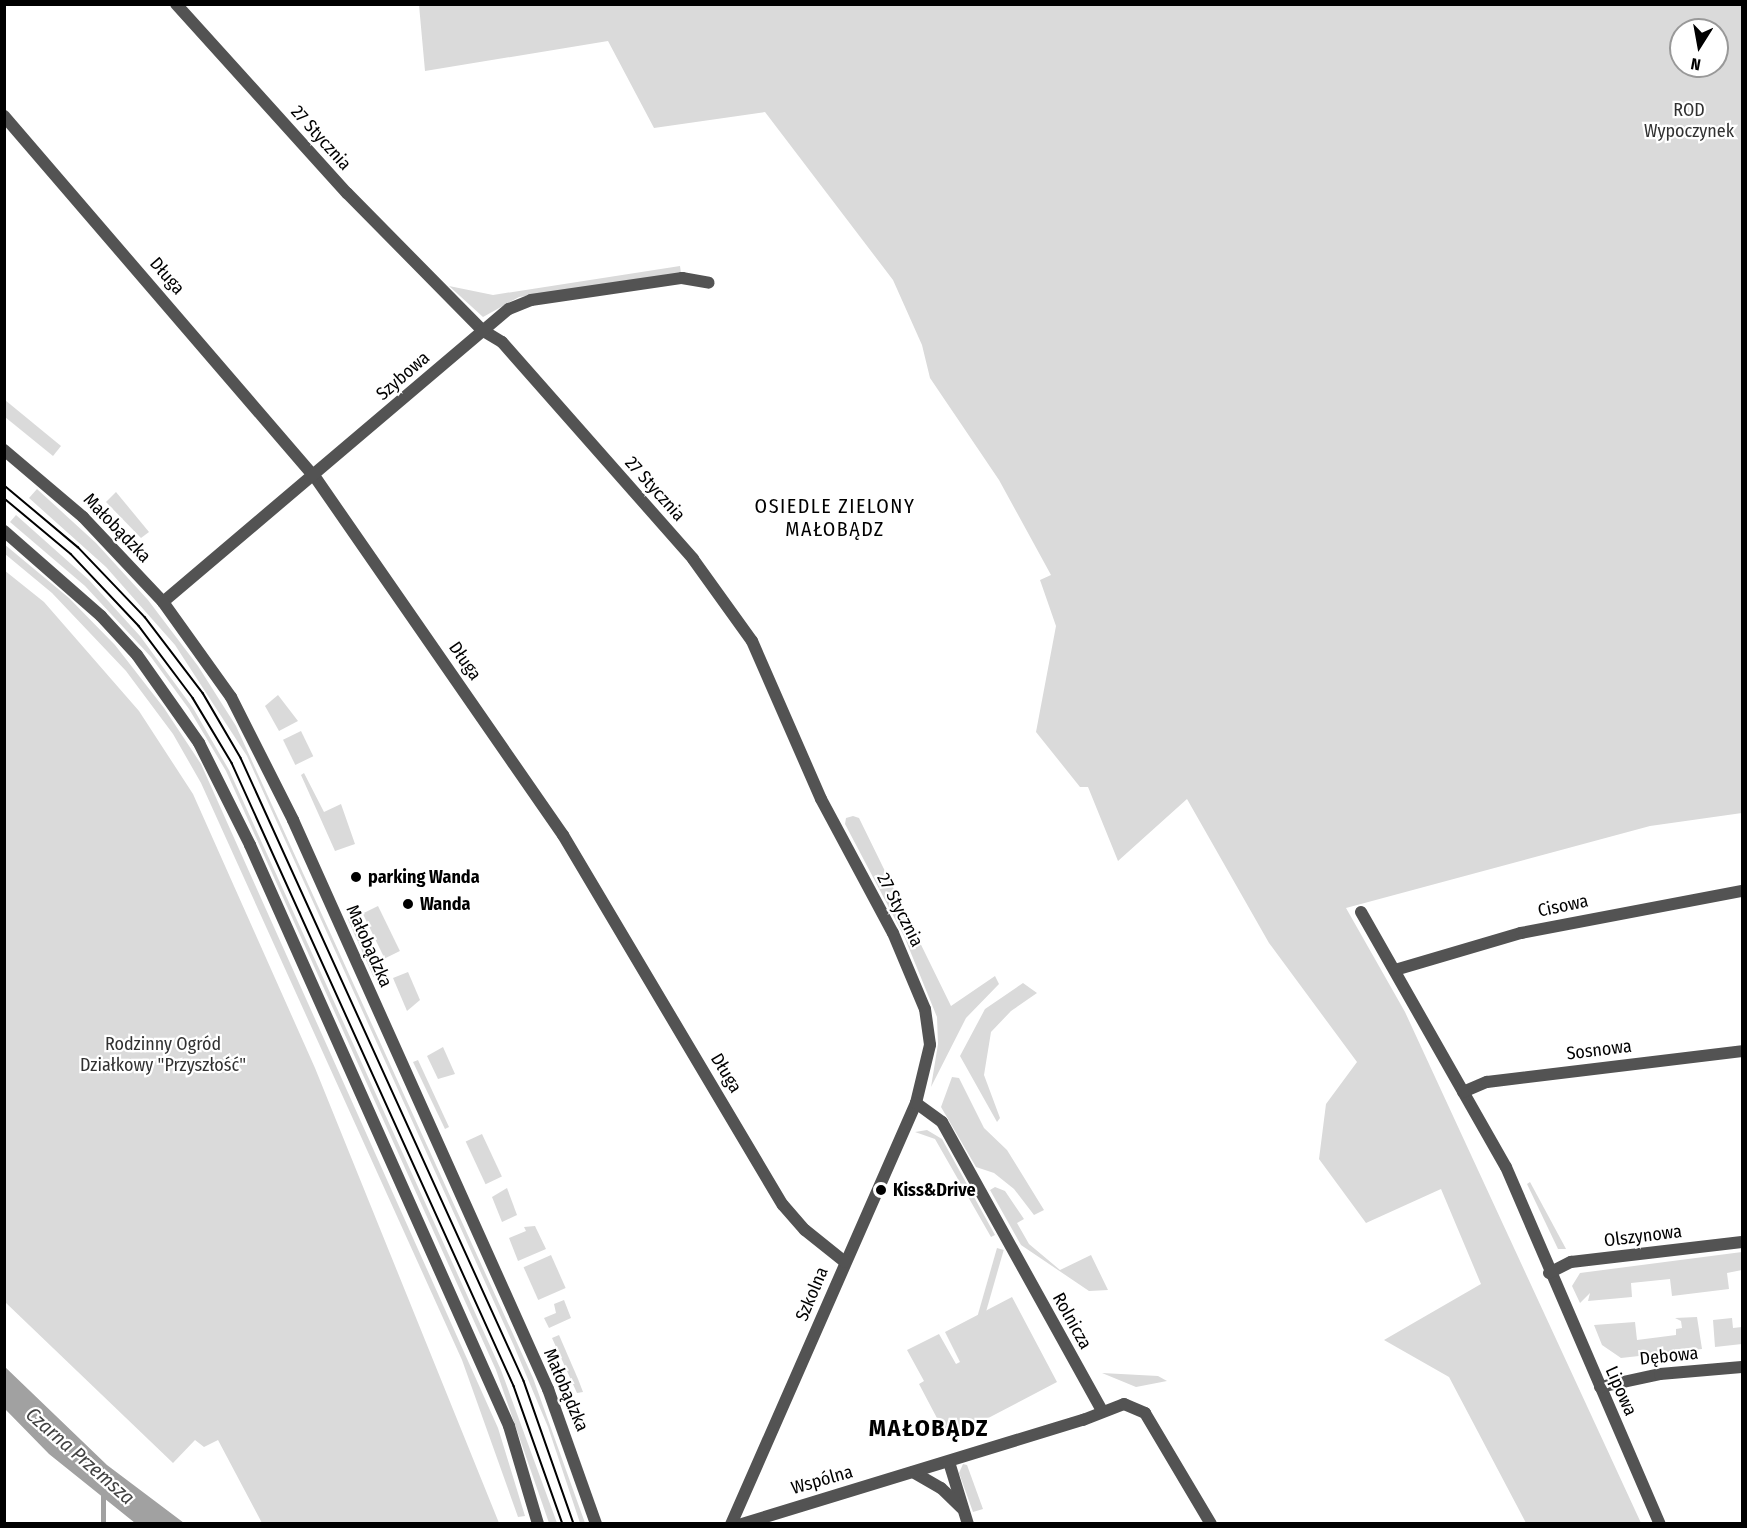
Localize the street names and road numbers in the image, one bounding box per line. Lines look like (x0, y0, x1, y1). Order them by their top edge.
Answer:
street label: 27 Stycznia (286, 101, 356, 175)
street label: Długa (145, 253, 189, 299)
street label: Szybowa (372, 347, 434, 405)
street label: 27 Stycznia (620, 452, 690, 526)
street label: Małobądzka (79, 489, 155, 567)
street label: Długa (444, 638, 486, 684)
street label: 27 Stycznia (872, 870, 928, 950)
street label: Cisowa (1536, 890, 1590, 922)
street label: Małobądzka (341, 901, 397, 991)
street label: Sosnowa (1565, 1035, 1633, 1065)
street label: Długa (706, 1049, 746, 1097)
street label: Olszynowa (1603, 1221, 1683, 1251)
street label: Szkolna (791, 1264, 833, 1324)
street label: Rolnicza (1048, 1289, 1096, 1353)
street label: Dębowa (1639, 1342, 1699, 1370)
street label: Małobądzka (539, 1345, 593, 1435)
street label: Lipowa (1601, 1363, 1641, 1419)
street label: Wspólna (789, 1461, 855, 1499)

